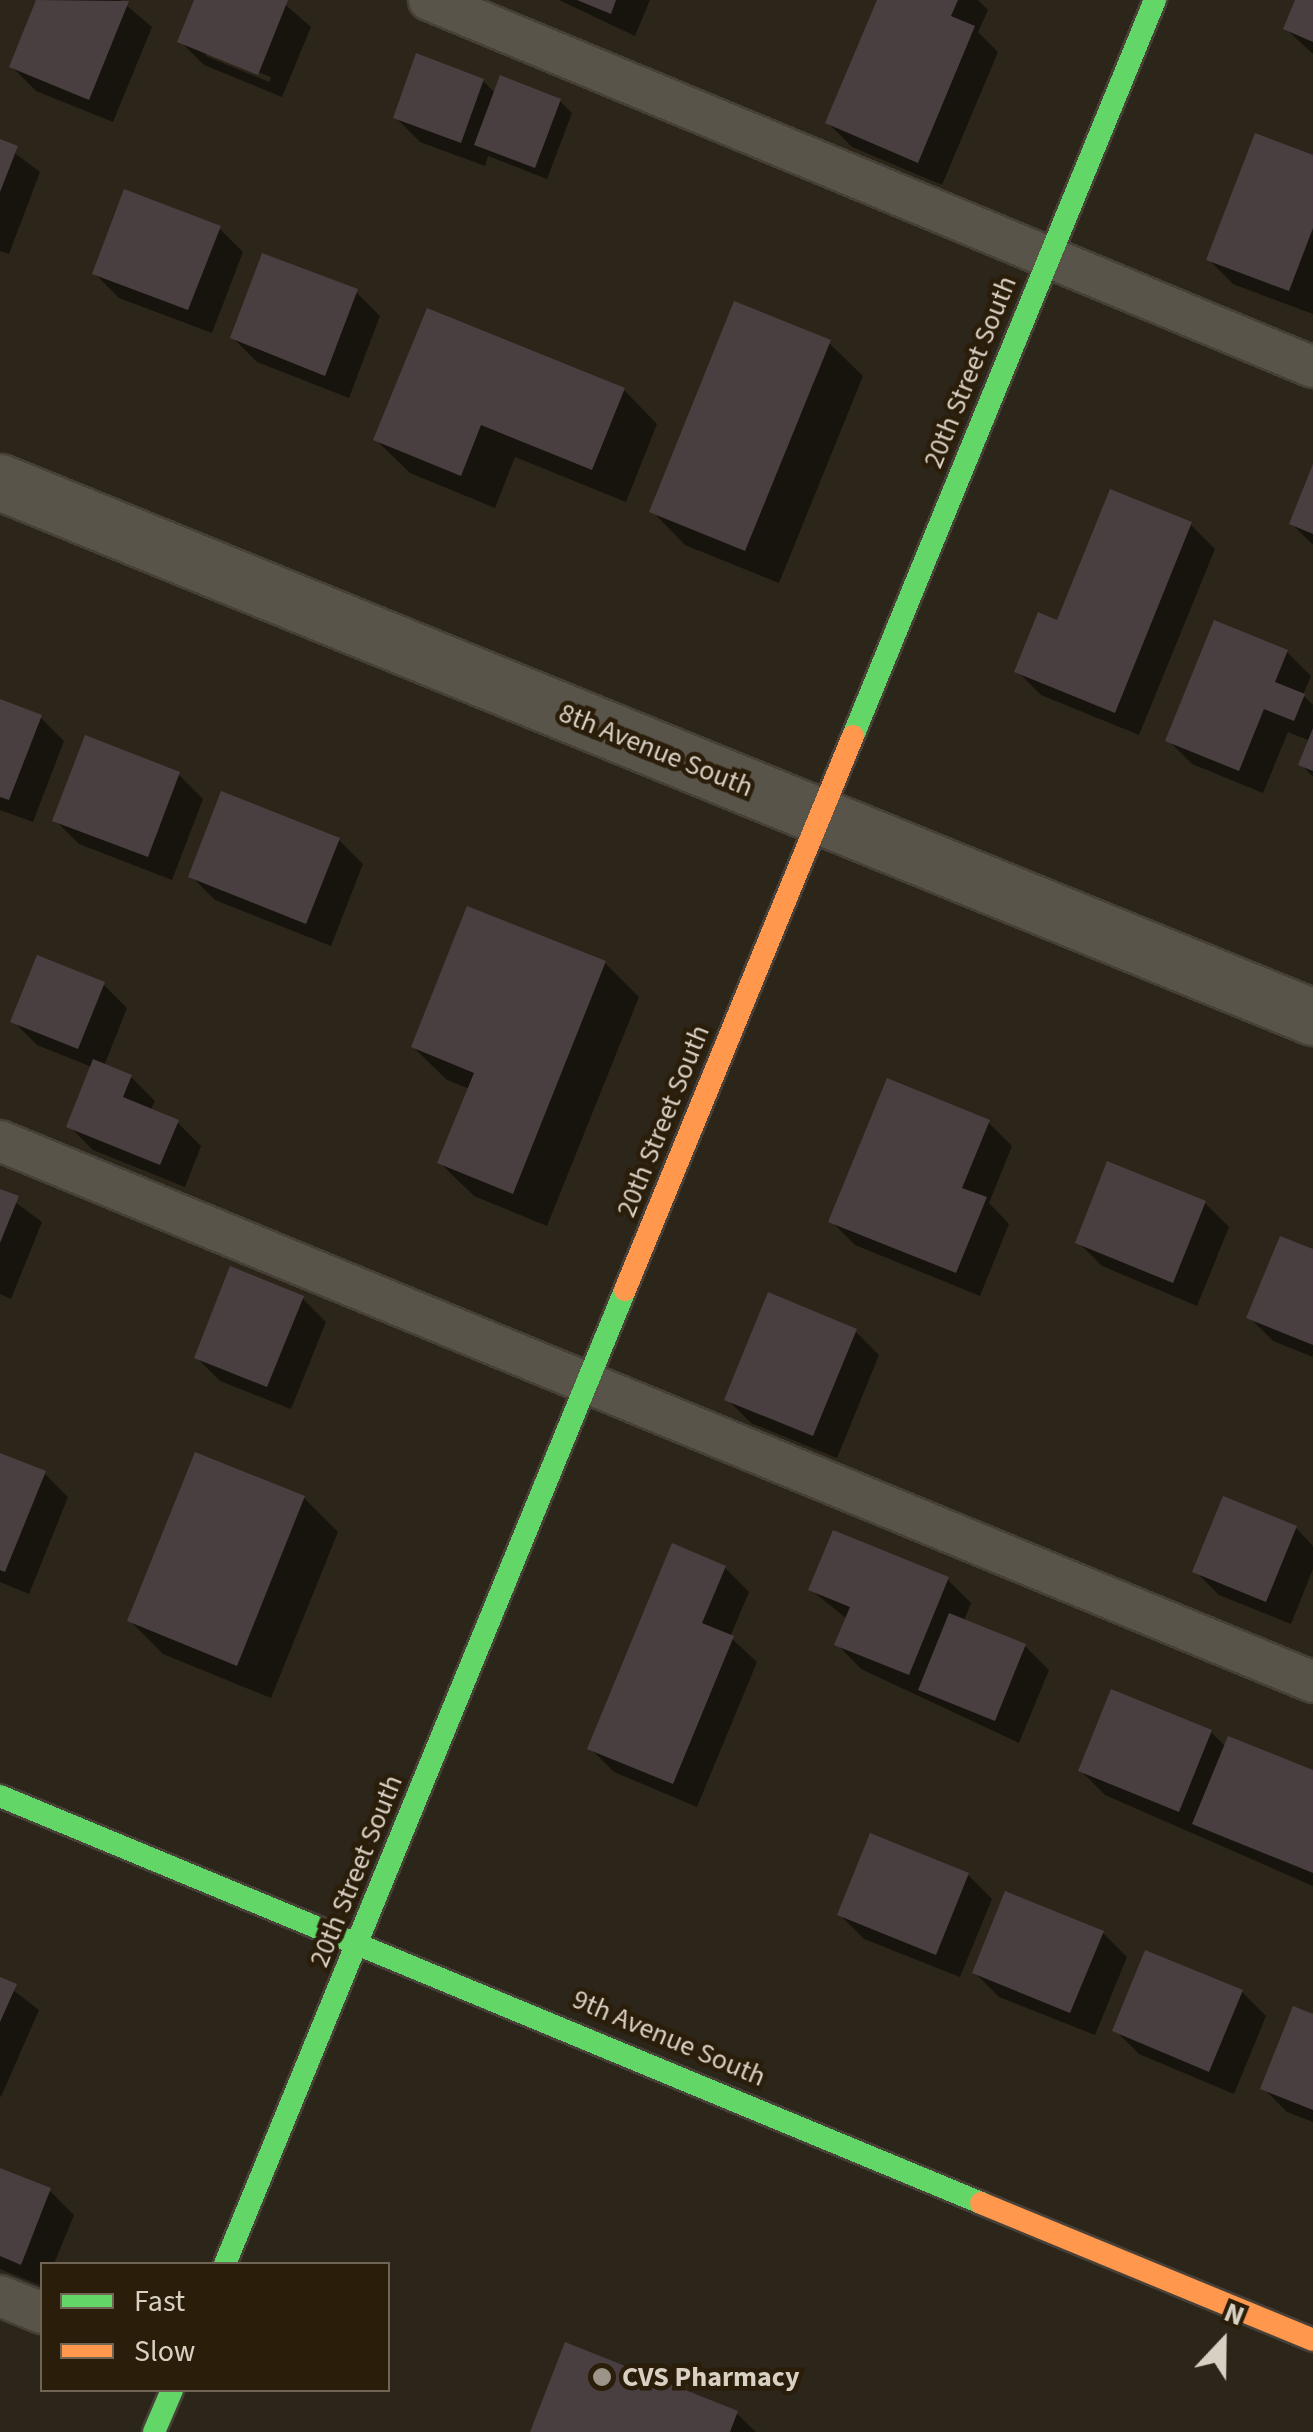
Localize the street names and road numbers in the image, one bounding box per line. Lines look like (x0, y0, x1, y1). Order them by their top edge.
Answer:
street label: 20th Street South (916, 271, 1024, 473)
street label: 8th Avenue South (554, 696, 758, 804)
street label: 20th Street South (609, 1020, 717, 1222)
street label: 20th Street South (302, 1770, 410, 1972)
street label: 9th Avenue South (568, 1982, 770, 2094)

